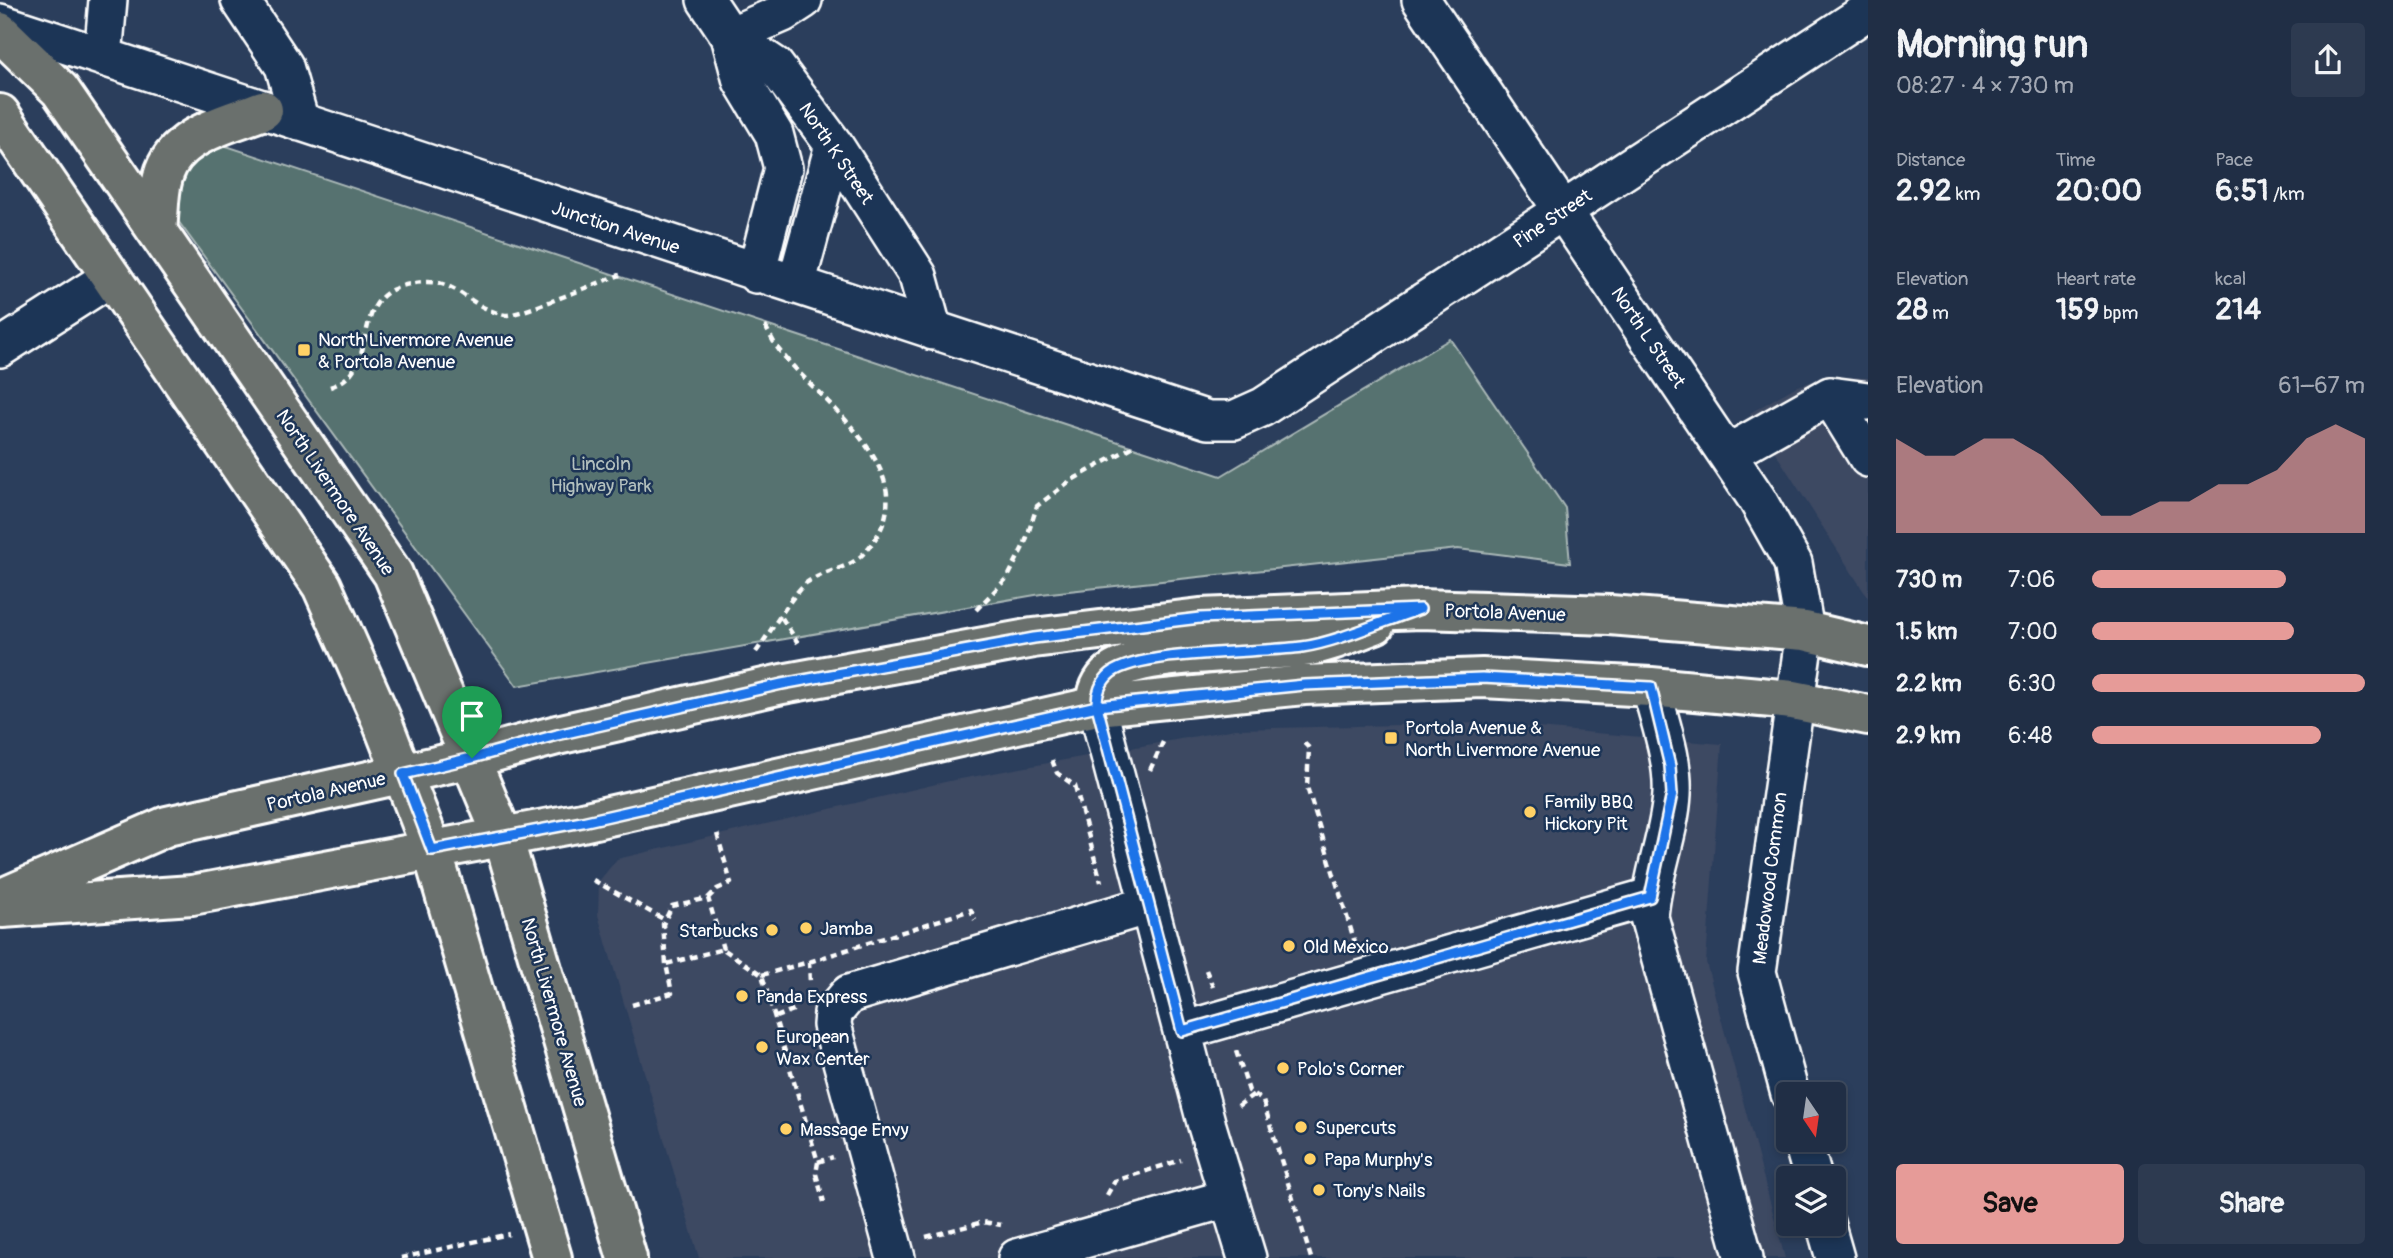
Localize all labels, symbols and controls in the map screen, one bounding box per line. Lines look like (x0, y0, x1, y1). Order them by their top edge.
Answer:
text: Morning run (1896, 21, 2088, 69)
button: share (2291, 23, 2365, 97)
text: 08:27 · 4 × 730 m (1896, 71, 2074, 100)
street label: North K Street (793, 98, 879, 209)
text: Distance (1896, 148, 1965, 172)
text: Time (2056, 148, 2095, 172)
text: Pace (2215, 148, 2253, 172)
text: 2.92 (1896, 172, 1952, 209)
text: 20:00 (2056, 172, 2142, 209)
text: 6:51 (2215, 172, 2269, 209)
text: km (1952, 182, 1980, 206)
text: /km (2269, 182, 2305, 206)
street label: Pine Street (1509, 184, 1597, 254)
street label: Junction Avenue (549, 196, 683, 260)
text: Elevation (1896, 267, 1968, 291)
text: Heart rate (2056, 267, 2136, 291)
text: kcal (2215, 267, 2246, 291)
street label: North L Street (1606, 282, 1691, 393)
text: 28 (1896, 291, 1928, 328)
text: 159 (2056, 291, 2099, 328)
text: 214 (2215, 291, 2261, 328)
text: m (1928, 301, 1949, 325)
text: bpm (2099, 301, 2138, 325)
place label: North Livermore Avenue & Portola Avenue (318, 328, 514, 374)
marker: North Livermore Avenue & Portola Avenue (296, 342, 312, 358)
text: Elevation (1896, 371, 1984, 400)
text: 61–67 m (2278, 371, 2365, 400)
street label: North Livermore Avenue (271, 405, 400, 581)
park label: Lincoln Highway Park (550, 452, 652, 498)
text: 730 m (1896, 565, 1962, 594)
text: 7:06 (2008, 565, 2055, 594)
street label: Portola Avenue (1444, 599, 1567, 627)
text: 1.5 km (1896, 617, 1958, 646)
text: 7:00 (2008, 617, 2058, 646)
text: 2.2 km (1896, 669, 1962, 698)
text: 6:30 (2008, 669, 2056, 698)
pin (442, 686, 502, 758)
icon: arrive (453, 697, 491, 735)
place label: Portola Avenue & North Livermore Avenue (1405, 716, 1601, 762)
text: 2.9 km (1896, 721, 1961, 750)
text: 6:48 (2008, 721, 2052, 750)
marker: Portola Avenue & North Livermore Avenue (1383, 730, 1399, 746)
street label: Portola Avenue (264, 767, 389, 817)
place label: Family BBQ Hickory Pit (1544, 790, 1633, 836)
street label: Meadowood Common (1748, 791, 1792, 966)
marker: Family BBQ Hickory Pit (1522, 804, 1538, 820)
street label: North Livermore Avenue (516, 915, 593, 1110)
place label: Jamba (820, 917, 873, 941)
place label: Starbucks (679, 919, 759, 943)
marker: Jamba (798, 920, 814, 936)
marker: Starbucks (764, 922, 780, 938)
place label: Old Mexico (1303, 935, 1389, 959)
marker: Old Mexico (1281, 938, 1297, 954)
place label: Panda Express (756, 985, 868, 1009)
marker: Panda Express (734, 988, 750, 1004)
place label: European Wax Center (776, 1025, 870, 1071)
marker: European Wax Center (754, 1039, 770, 1055)
place label: Polo's Corner (1297, 1057, 1405, 1081)
marker: Polo's Corner (1275, 1060, 1291, 1076)
north arrow (1776, 1082, 1846, 1152)
map controls (1776, 1082, 1846, 1236)
place label: Supercuts (1315, 1116, 1397, 1140)
place label: Massage Envy (800, 1118, 909, 1142)
marker: Supercuts (1293, 1119, 1309, 1135)
marker: Massage Envy (778, 1121, 794, 1137)
place label: Papa Murphy's (1324, 1148, 1433, 1172)
marker: Papa Murphy's (1302, 1151, 1318, 1167)
button: Save (1896, 1164, 2124, 1244)
button: Share (2138, 1164, 2365, 1244)
button: layers (1776, 1166, 1846, 1236)
place label: Tony's Nails (1333, 1179, 1426, 1203)
marker: Tony's Nails (1311, 1182, 1327, 1198)

